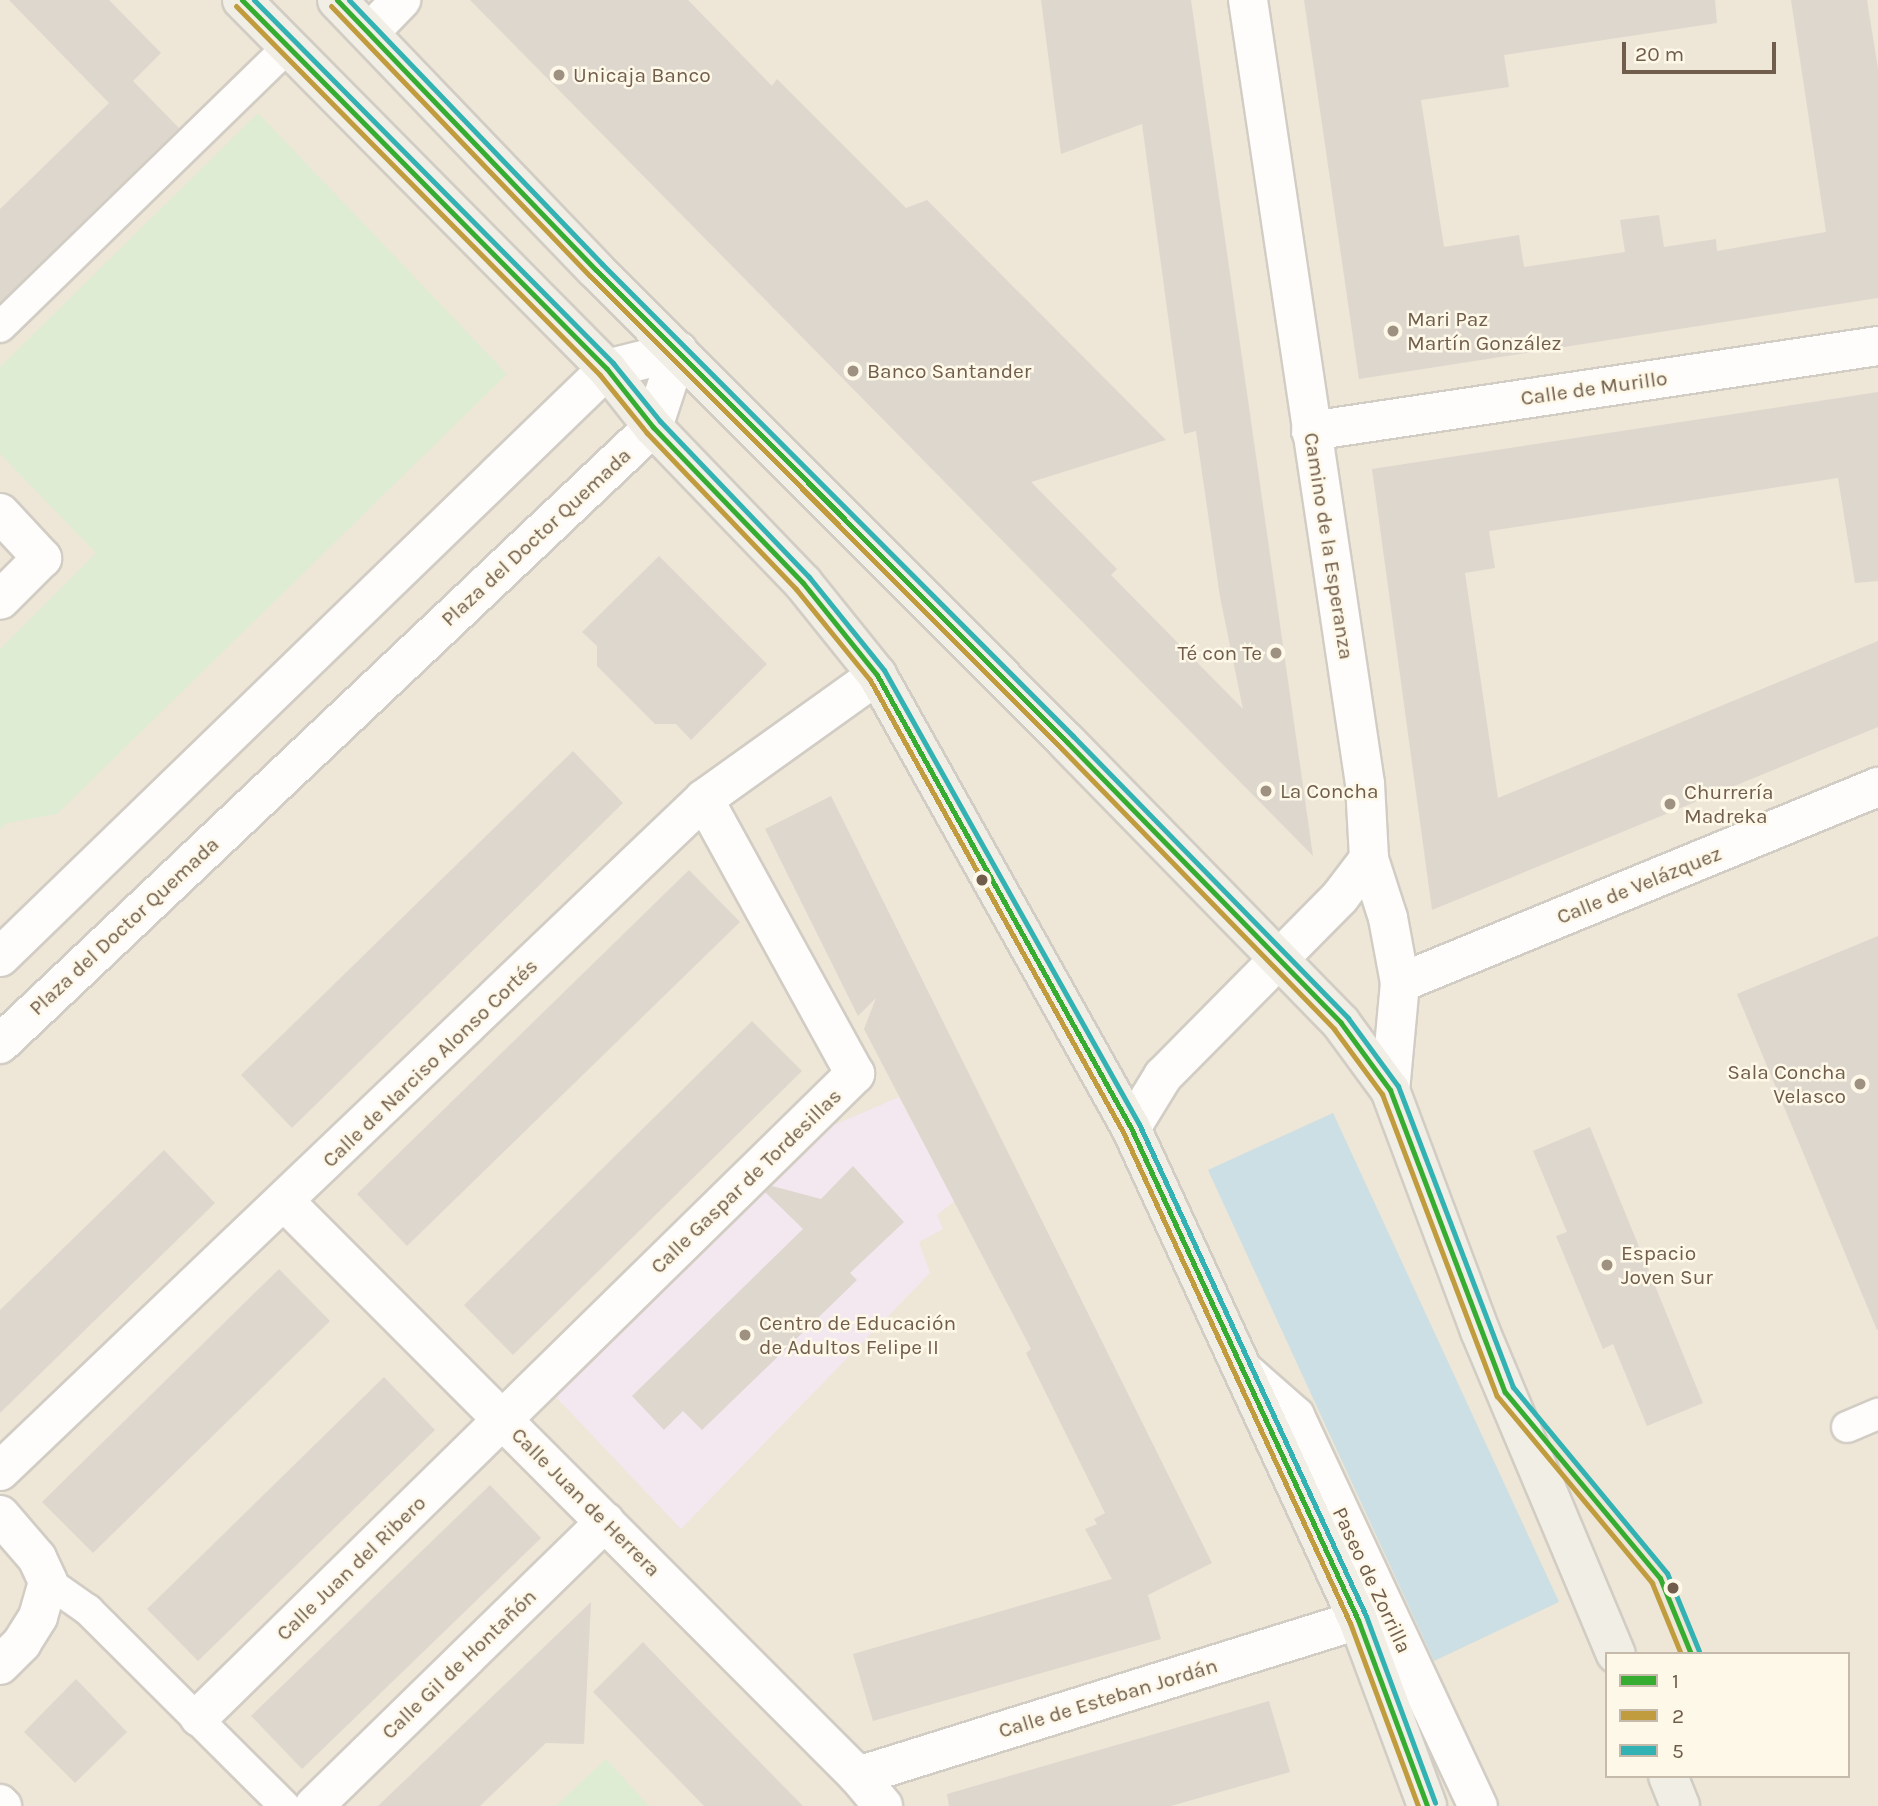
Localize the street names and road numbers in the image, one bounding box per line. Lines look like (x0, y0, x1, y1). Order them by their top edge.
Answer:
street label: Calle de Murillo (1519, 365, 1669, 411)
street label: Camino de la Esperanza (1299, 431, 1359, 661)
street label: Plaza del Doctor Quemada (436, 442, 636, 632)
street label: Plaza del Doctor Quemada (24, 831, 224, 1021)
street label: Calle de Velázquez (1553, 840, 1725, 930)
street label: Calle de Narciso Alonso Cortés (317, 953, 543, 1173)
street label: Calle Gaspar de Tordesillas (645, 1083, 847, 1279)
street label: Calle Juan de Herrera (506, 1422, 666, 1582)
street label: Calle Juan del Ribero (271, 1490, 431, 1646)
street label: Paseo de Zorrilla (1327, 1503, 1417, 1657)
street label: Calle Gil de Hontañón (376, 1584, 542, 1744)
street label: Calle de Esteban Jordán (995, 1653, 1221, 1743)

